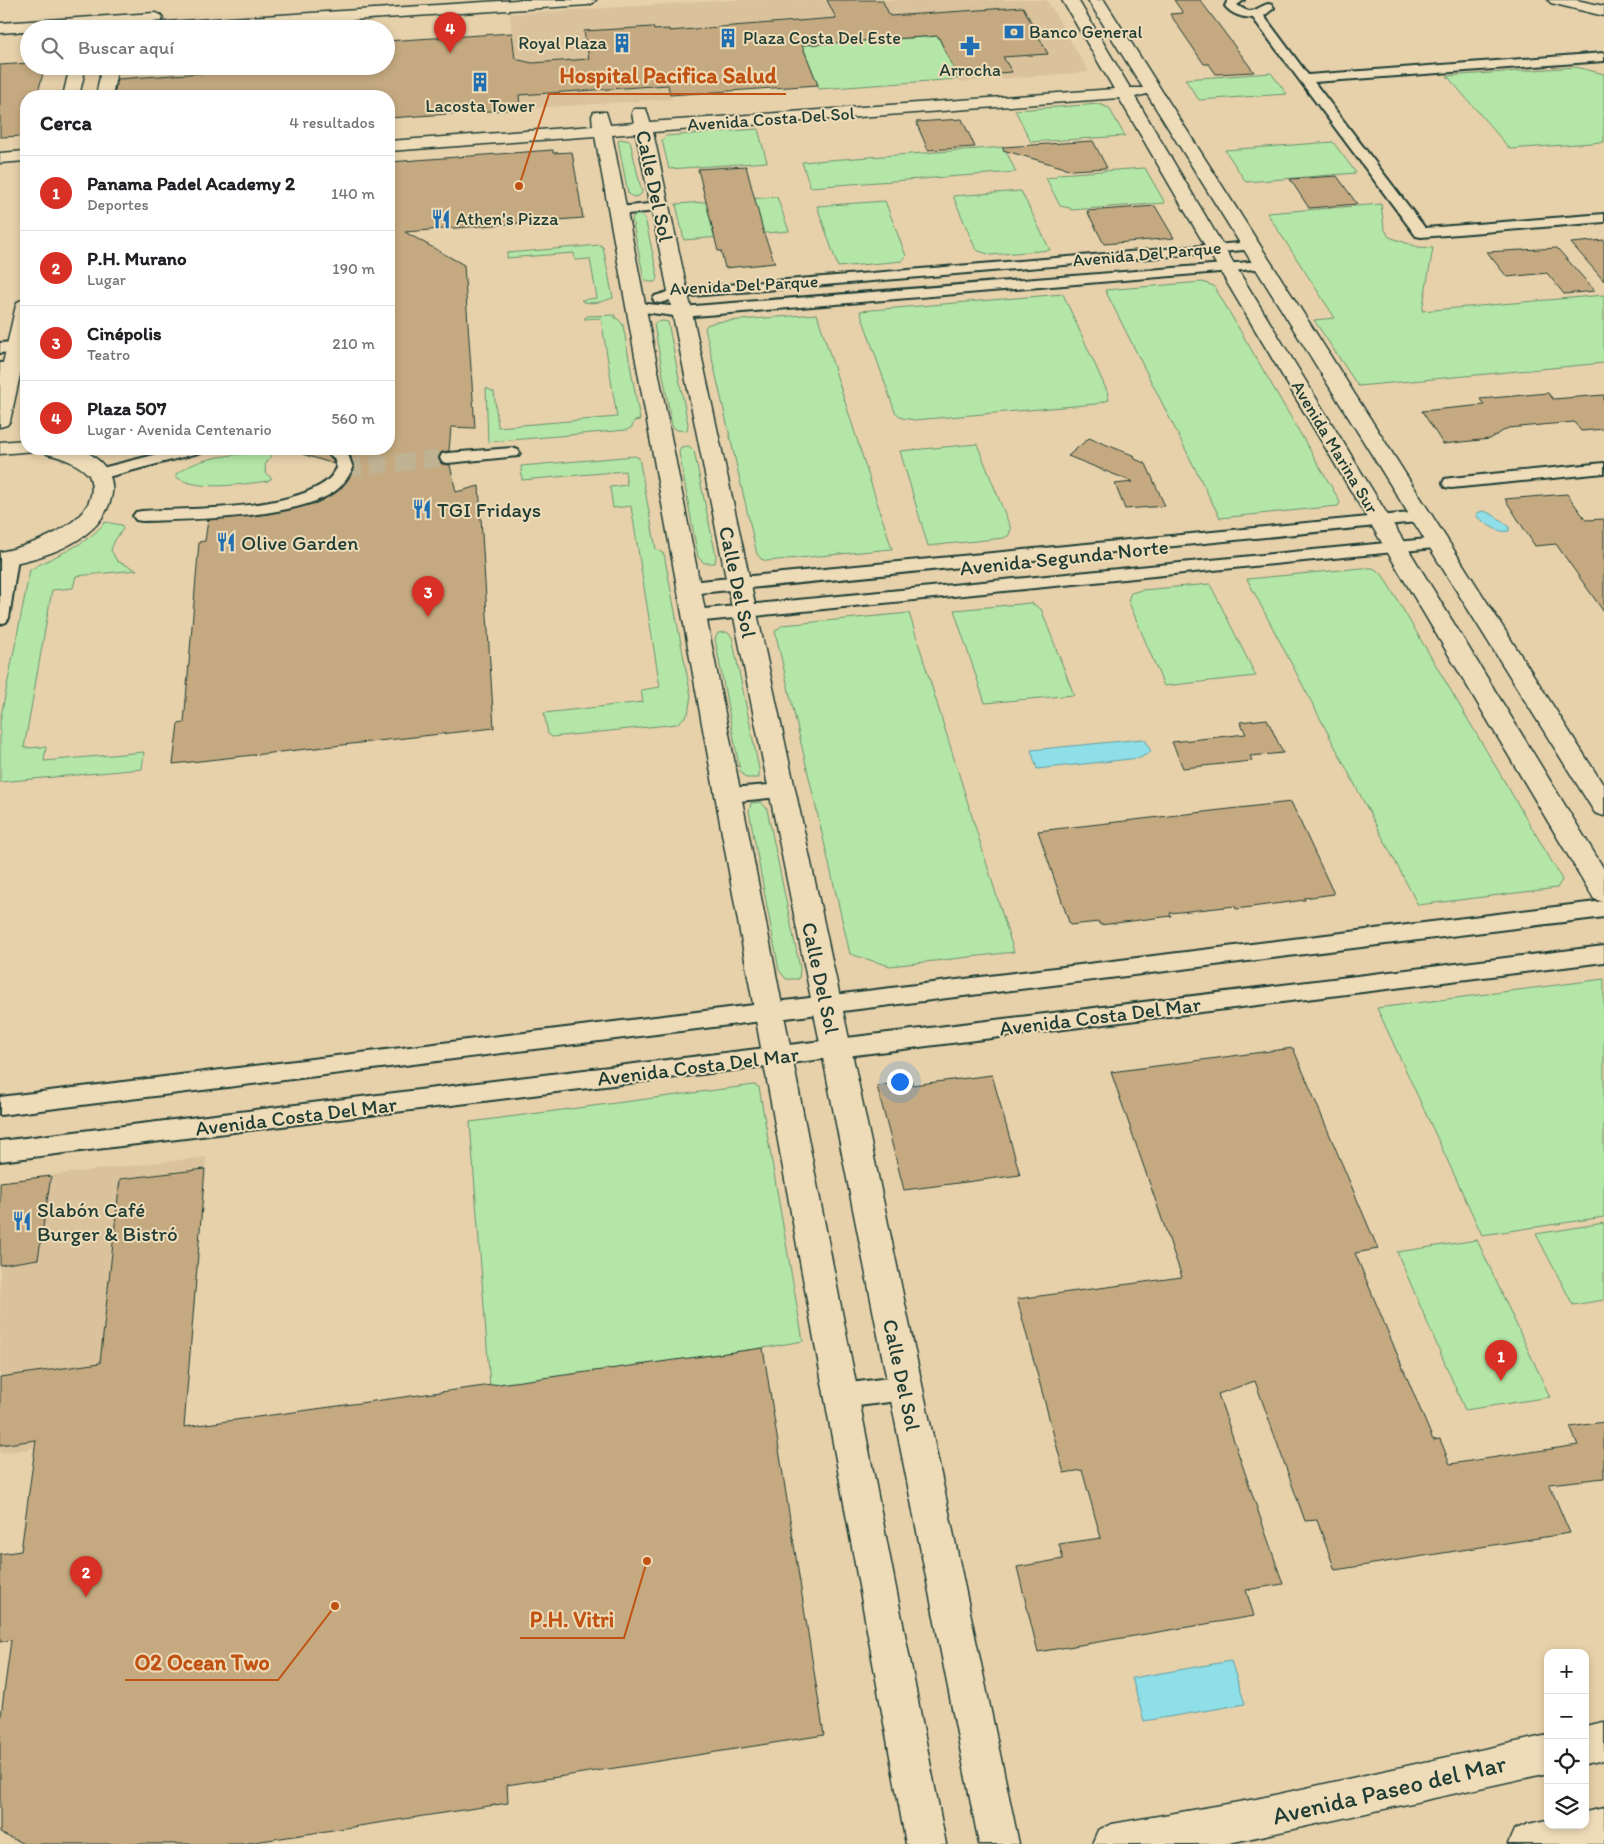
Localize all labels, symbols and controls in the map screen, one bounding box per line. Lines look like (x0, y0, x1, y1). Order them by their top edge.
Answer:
pin: 4 (434, 12, 466, 53)
search box (20, 20, 395, 75)
bank icon: Banco General (1003, 21, 1025, 43)
place label: Banco General (1029, 21, 1143, 43)
building icon: Plaza Costa Del Este (717, 27, 739, 49)
place label: Plaza Costa Del Este (743, 27, 901, 49)
place label: Royal Plaza (518, 32, 608, 54)
building icon: Royal Plaza (611, 32, 633, 54)
icon: search (38, 34, 66, 62)
pharmacy icon: Arrocha (959, 35, 981, 57)
text: Buscar aquí (78, 36, 174, 59)
callout: Hospital Pacifica Salud (549, 57, 786, 94)
place label: Arrocha (939, 59, 1001, 81)
text: Hospital Pacifica Salud (559, 62, 777, 89)
building icon: Lacosta Tower (469, 71, 491, 93)
place label: Lacosta Tower (425, 95, 535, 117)
street label: Avenida Costa Del Sol (687, 102, 855, 136)
text: Cerca (40, 110, 92, 135)
text: 4 resultados (289, 113, 375, 132)
street label: Calle Del Sol (631, 128, 679, 244)
text: Panama Padel Academy 2 (87, 172, 295, 195)
text: 1 (52, 184, 60, 203)
text: 140 m (331, 184, 375, 203)
text: Deportes (87, 195, 149, 214)
restaurant icon: Athen's Pizza (430, 208, 452, 230)
place label: Athen's Pizza (456, 208, 559, 230)
street label: Avenida Del Parque (1072, 237, 1222, 271)
text: P.H. Murano (87, 247, 187, 270)
text: 2 (52, 259, 60, 278)
text: 190 m (332, 259, 375, 278)
text: Lugar (87, 270, 126, 289)
street label: Avenida Del Parque (669, 270, 819, 300)
text: Cinépolis (87, 322, 162, 345)
text: 3 (52, 334, 60, 353)
text: 210 m (332, 334, 375, 353)
text: Teatro (87, 345, 130, 364)
street label: Avenida Marina Sur (1287, 377, 1384, 518)
text: Plaza 507 (87, 397, 167, 420)
text: 4 (51, 409, 61, 428)
text: 560 m (331, 409, 375, 428)
text: Lugar · Avenida Centenario (87, 420, 272, 439)
place label: TGI Fridays (437, 497, 541, 522)
restaurant icon: TGI Fridays (411, 498, 433, 520)
street label: Calle Del Sol (714, 524, 762, 640)
place label: Olive Garden (241, 530, 358, 555)
restaurant icon: Olive Garden (215, 531, 237, 553)
street label: Avenida Segunda Norte (958, 534, 1170, 580)
pin: 3 (412, 576, 444, 617)
street label: Calle Del Sol (797, 920, 845, 1036)
street label: Avenida Costa Del Mar (998, 991, 1203, 1041)
street label: Avenida Costa Del Mar (596, 1041, 801, 1091)
your location (887, 1069, 913, 1095)
street label: Avenida Costa Del Mar (194, 1091, 399, 1141)
place label: Slabón Café Burger & Bistró (37, 1197, 178, 1246)
restaurant icon: Slabón Café Burger & Bistró (11, 1210, 33, 1232)
street label: Calle Del Sol (878, 1317, 926, 1433)
pin: 1 (1485, 1340, 1517, 1381)
pin: 2 (70, 1556, 102, 1597)
callout: P.H. Vitri (520, 1601, 624, 1638)
text: P.H. Vitri (530, 1606, 614, 1633)
callout: O2 Ocean Two (125, 1643, 278, 1680)
text: O2 Ocean Two (134, 1649, 270, 1676)
map controls (1544, 1649, 1589, 1829)
button: + (1544, 1649, 1589, 1694)
button: − (1544, 1694, 1589, 1739)
button: locate (1544, 1739, 1589, 1784)
street label: Avenida Paseo del Mar (1269, 1748, 1509, 1830)
button: layers (1544, 1784, 1589, 1829)

